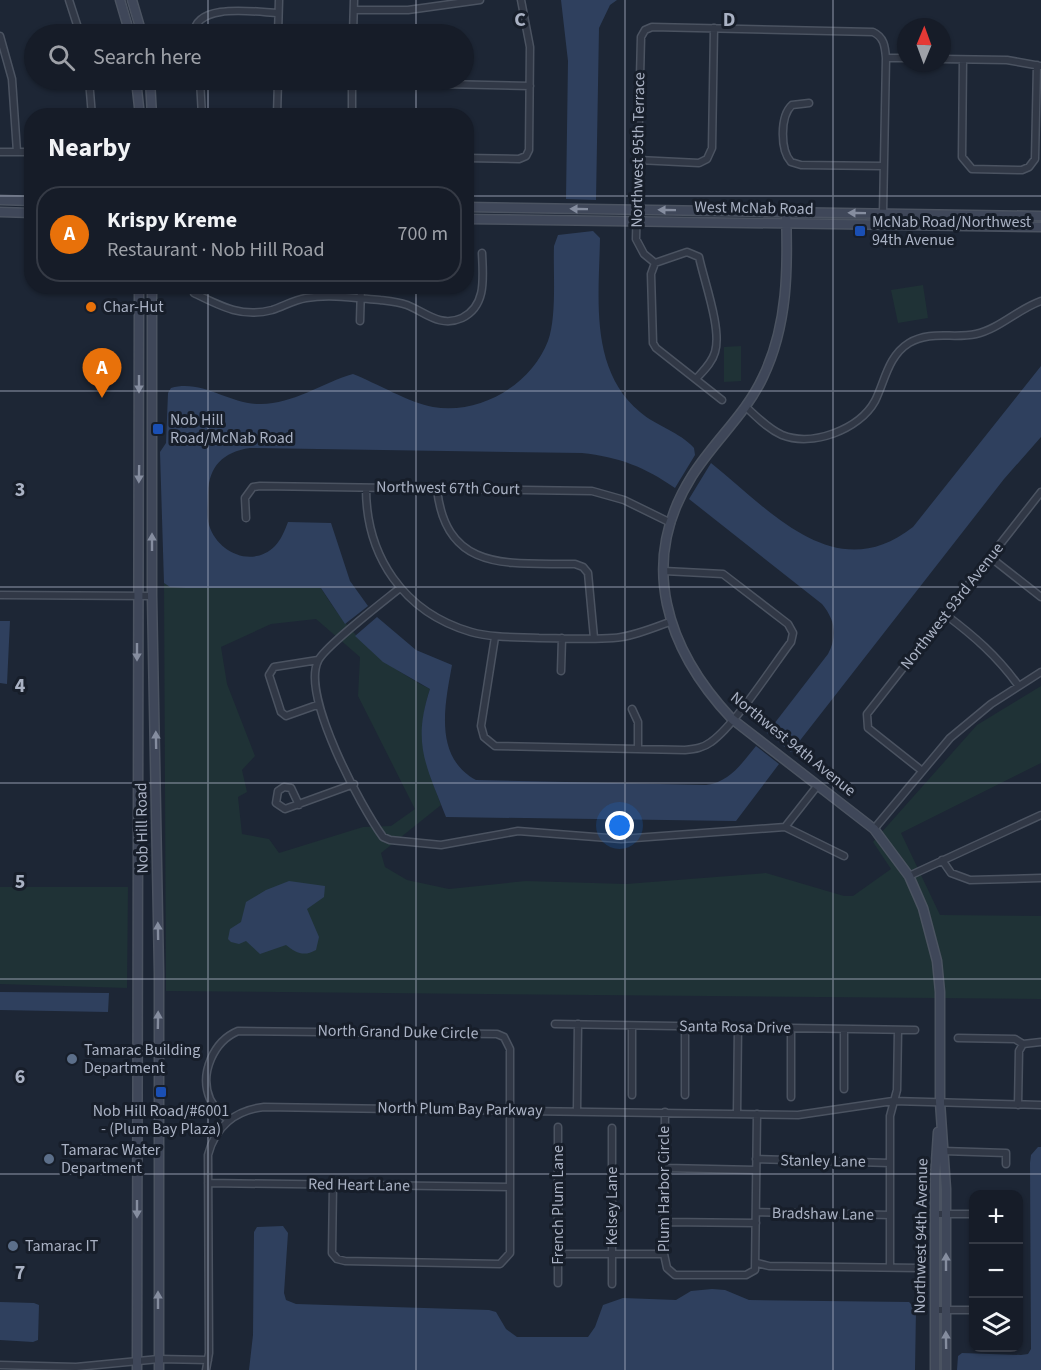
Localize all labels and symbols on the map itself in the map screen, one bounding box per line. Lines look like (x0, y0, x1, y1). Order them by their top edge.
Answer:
text: C (514, 6, 526, 34)
text: D (723, 6, 735, 34)
north arrow (897, 18, 951, 72)
street label: Northwest 95th Terrace (626, 72, 650, 228)
street label: West McNab Road (694, 196, 814, 220)
one-way arrow (569, 204, 588, 214)
one-way arrow (657, 205, 676, 215)
one-way arrow (847, 208, 866, 218)
place label: McNab Road/Northwest 94th Avenue (872, 211, 1032, 251)
marker: McNab Road/Northwest 94th Avenue (853, 224, 867, 238)
place label: Char-Hut (103, 296, 164, 318)
marker: Char-Hut (84, 300, 98, 314)
pin: A (82, 348, 122, 398)
one-way arrow (134, 375, 144, 394)
place label: Nob Hill Road/McNab Road (170, 409, 294, 449)
marker: Nob Hill Road/McNab Road (151, 422, 165, 436)
one-way arrow (134, 465, 143, 484)
text: 3 (15, 476, 25, 504)
street label: Northwest 67th Court (376, 476, 521, 500)
one-way arrow (147, 532, 157, 551)
street label: Northwest 93rd Avenue (895, 538, 1009, 674)
one-way arrow (132, 642, 142, 661)
text: 4 (15, 672, 26, 700)
street label: Northwest 94th Avenue (726, 686, 860, 802)
one-way arrow (151, 731, 160, 750)
street label: Nob Hill Road (130, 782, 154, 874)
your location (605, 811, 634, 840)
text: 5 (15, 868, 25, 896)
one-way arrow (153, 921, 163, 940)
one-way arrow (153, 1010, 163, 1029)
street label: Santa Rosa Drive (679, 1015, 791, 1039)
street label: North Grand Duke Circle (317, 1020, 479, 1044)
place label: Tamarac Building Department (84, 1039, 200, 1079)
marker: Tamarac Building Department (65, 1052, 79, 1066)
text: 6 (15, 1063, 25, 1091)
marker: Nob Hill Road/#6001 - (Plum Bay Plaza) (154, 1085, 168, 1099)
street label: North Plum Bay Parkway (377, 1097, 543, 1121)
place label: Nob Hill Road/#6001 - (Plum Bay Plaza) (93, 1100, 229, 1140)
street label: Plum Harbor Circle (653, 1126, 675, 1252)
place label: Tamarac Water Department (61, 1139, 161, 1179)
street label: French Plum Lane (547, 1145, 569, 1265)
street label: Stanley Lane (780, 1149, 866, 1173)
marker: Tamarac Water Department (42, 1152, 56, 1166)
street label: Northwest 94th Avenue (909, 1158, 933, 1314)
street label: Kelsey Lane (601, 1166, 623, 1246)
street label: Red Heart Lane (308, 1173, 410, 1197)
one-way arrow (132, 1199, 142, 1218)
street label: Bradshaw Lane (772, 1202, 874, 1226)
place label: Tamarac IT (25, 1235, 99, 1257)
marker: Tamarac IT (6, 1239, 20, 1253)
one-way arrow (941, 1252, 951, 1271)
text: 7 (15, 1259, 25, 1287)
one-way arrow (153, 1291, 163, 1310)
one-way arrow (941, 1330, 951, 1349)

